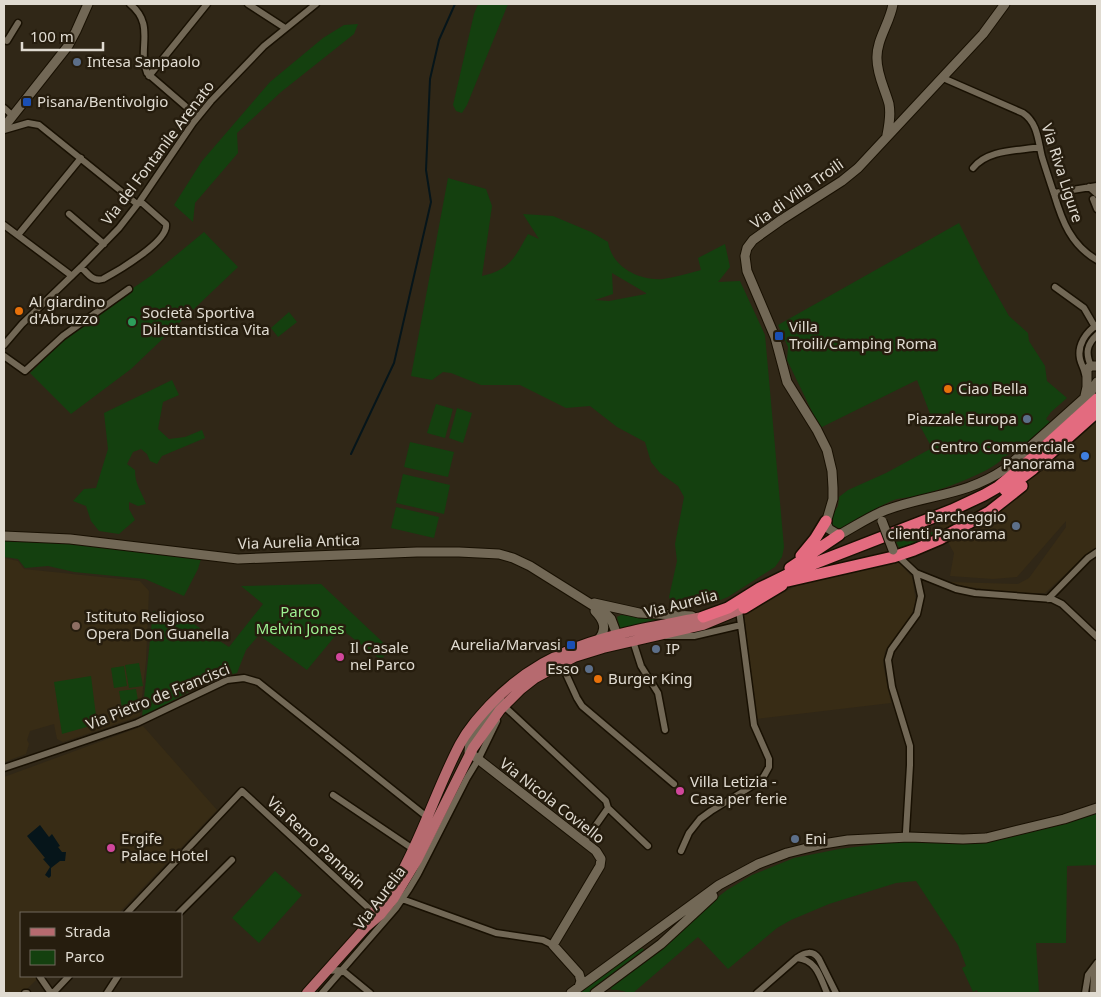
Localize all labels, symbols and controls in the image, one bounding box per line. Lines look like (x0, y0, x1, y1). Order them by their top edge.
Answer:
scale bar (22, 20, 104, 52)
text: 100 m (30, 26, 74, 46)
place label: Intesa Sanpaolo (87, 51, 200, 71)
marker: Intesa Sanpaolo (71, 56, 83, 68)
street label: Via del Fontanile Arenato (96, 76, 218, 229)
place label: Pisana/Bentivolgio (37, 91, 168, 111)
marker: Pisana/Bentivolgio (21, 96, 33, 108)
street label: Via Riva Ligure (1038, 121, 1088, 225)
street label: Via di Villa Troili (746, 154, 847, 233)
place label: Al giardino d'Abruzzo (29, 291, 105, 328)
place label: Società Sportiva Dilettantistica Vita (142, 302, 270, 339)
marker: Al giardino d'Abruzzo (13, 305, 25, 317)
marker: Società Sportiva Dilettantistica Vita (126, 316, 138, 328)
place label: Villa Troili/Camping Roma (789, 316, 937, 353)
marker: Villa Troili/Camping Roma (773, 330, 785, 342)
place label: Ciao Bella (958, 378, 1027, 398)
marker: Ciao Bella (942, 383, 954, 395)
place label: Piazzale Europa (907, 408, 1017, 428)
marker: Piazzale Europa (1021, 413, 1033, 425)
place label: Centro Commerciale Panorama (931, 436, 1075, 473)
marker: Centro Commerciale Panorama (1079, 450, 1091, 462)
place label: Parcheggio clienti Panorama (888, 506, 1006, 543)
marker: Parcheggio clienti Panorama (1010, 520, 1022, 532)
street label: Via Aurelia Antica (238, 529, 360, 553)
street label: Via Aurelia (642, 584, 719, 622)
park label: Parco Melvin Jones (256, 601, 344, 638)
place label: Istituto Religioso Opera Don Guanella (86, 606, 229, 643)
marker: Istituto Religioso Opera Don Guanella (70, 620, 82, 632)
place label: Aurelia/Marvasi (451, 634, 561, 654)
place label: Il Casale nel Parco (350, 637, 415, 674)
place label: IP (666, 638, 680, 658)
marker: Aurelia/Marvasi (565, 639, 577, 651)
marker: IP (650, 643, 662, 655)
marker: Il Casale nel Parco (334, 651, 346, 663)
street label: Via Pietro de Francisci (83, 658, 232, 734)
place label: Esso (547, 658, 579, 678)
marker: Esso (583, 663, 595, 675)
place label: Burger King (608, 668, 693, 688)
marker: Burger King (592, 673, 604, 685)
street label: Via Nicola Coviello (496, 753, 609, 847)
place label: Villa Letizia - Casa per ferie (690, 771, 787, 808)
marker: Villa Letizia - Casa per ferie (674, 785, 686, 797)
street label: Via Remo Pannain (263, 791, 370, 893)
place label: Ergife Palace Hotel (121, 828, 208, 865)
place label: Eni (805, 828, 826, 848)
marker: Eni (789, 833, 801, 845)
marker: Ergife Palace Hotel (105, 842, 117, 854)
street label: Via Aurelia (349, 862, 410, 933)
legend (20, 912, 182, 977)
text: Strada (65, 921, 111, 941)
text: Parco (65, 946, 105, 966)

